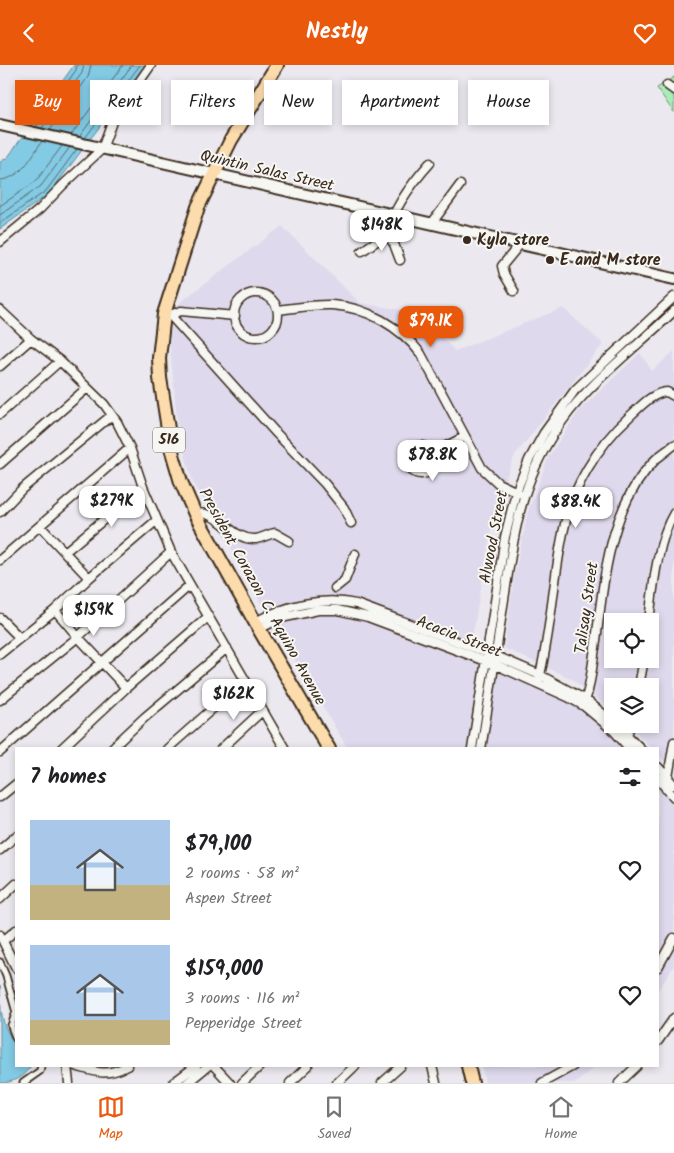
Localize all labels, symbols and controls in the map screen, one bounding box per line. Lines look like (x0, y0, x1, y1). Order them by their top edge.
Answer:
text: Nestly (306, 15, 368, 50)
icon: back (15, 19, 43, 47)
icon: heart (631, 19, 659, 47)
chip: Buy (15, 80, 80, 125)
chip: Rent (90, 80, 161, 125)
chip: Filters (171, 80, 254, 125)
chip: New (264, 80, 332, 125)
chip: Apartment (342, 80, 458, 125)
chip: House (468, 80, 549, 125)
street label: Quintin Salas Street (198, 143, 337, 199)
pin: $148K (347, 209, 417, 252)
text: $148K (361, 213, 403, 238)
place label: Kyla store (477, 228, 549, 253)
marker: Kyla store (461, 234, 473, 246)
place label: E and M store (560, 248, 661, 273)
marker: E and M store (544, 254, 556, 266)
pin: $79.1K (390, 305, 472, 348)
text: $79.1K (409, 309, 453, 334)
road number: 516 (153, 427, 185, 453)
pin: $78.8K (392, 439, 474, 482)
text: $78.8K (408, 443, 458, 468)
street label: President Corazon C. Aquino Avenue (192, 484, 332, 710)
pin: $279K (77, 485, 147, 528)
pin: $88.4K (535, 487, 617, 529)
street label: Alwood Street (473, 488, 515, 585)
text: $279K (90, 489, 134, 514)
text: $88.4K (551, 490, 601, 515)
street label: Talisay Street (568, 560, 606, 656)
pin: $159K (59, 595, 129, 637)
text: $159K (74, 598, 114, 623)
street label: Acacia Street (413, 609, 506, 665)
map controls (604, 613, 659, 733)
button: locate (604, 613, 659, 668)
button: layers (604, 678, 659, 733)
pin: $162K (199, 679, 269, 721)
text: $162K (213, 682, 255, 707)
text: 7 homes (30, 761, 107, 794)
icon: filters (616, 763, 644, 791)
text: $79,100 (185, 828, 251, 861)
icon: home (70, 840, 130, 900)
icon: heart (616, 856, 644, 884)
text: 2 rooms · 58 m² (185, 861, 299, 886)
text: Aspen Street (185, 886, 272, 911)
text: $159,000 (185, 953, 263, 986)
icon: home (70, 965, 130, 1025)
icon: heart (616, 981, 644, 1009)
text: 3 rooms · 116 m² (185, 986, 300, 1011)
text: Pepperidge Street (185, 1011, 302, 1036)
tab: Map (97, 1093, 125, 1145)
tab: Saved (318, 1093, 351, 1145)
tab: Home (544, 1093, 577, 1145)

